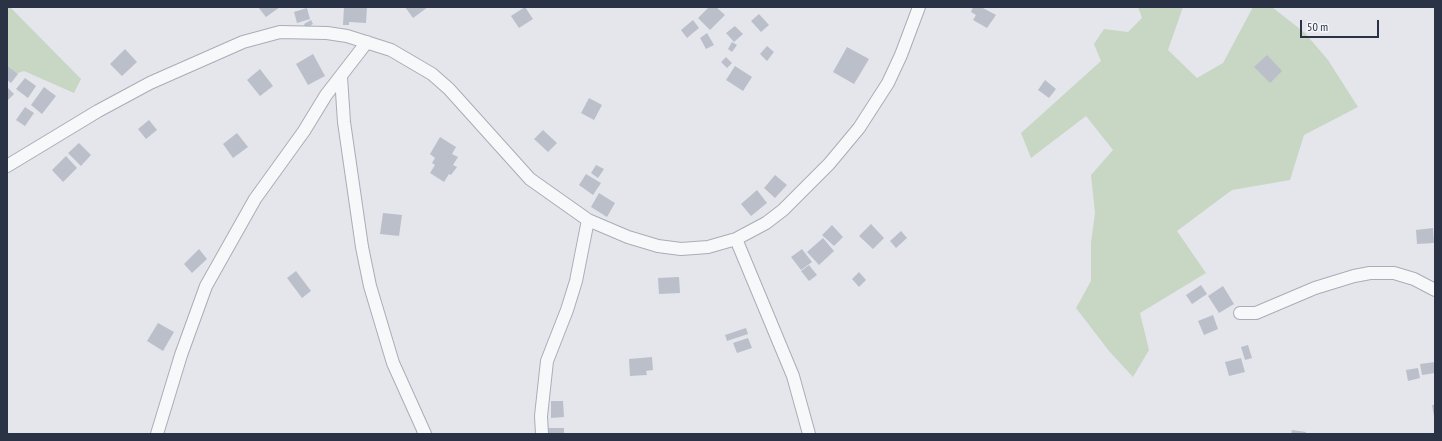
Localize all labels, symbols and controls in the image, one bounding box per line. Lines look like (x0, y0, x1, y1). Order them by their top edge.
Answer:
scale bar (1302, 12, 1381, 38)
text: 50 m (1307, 19, 1328, 34)

